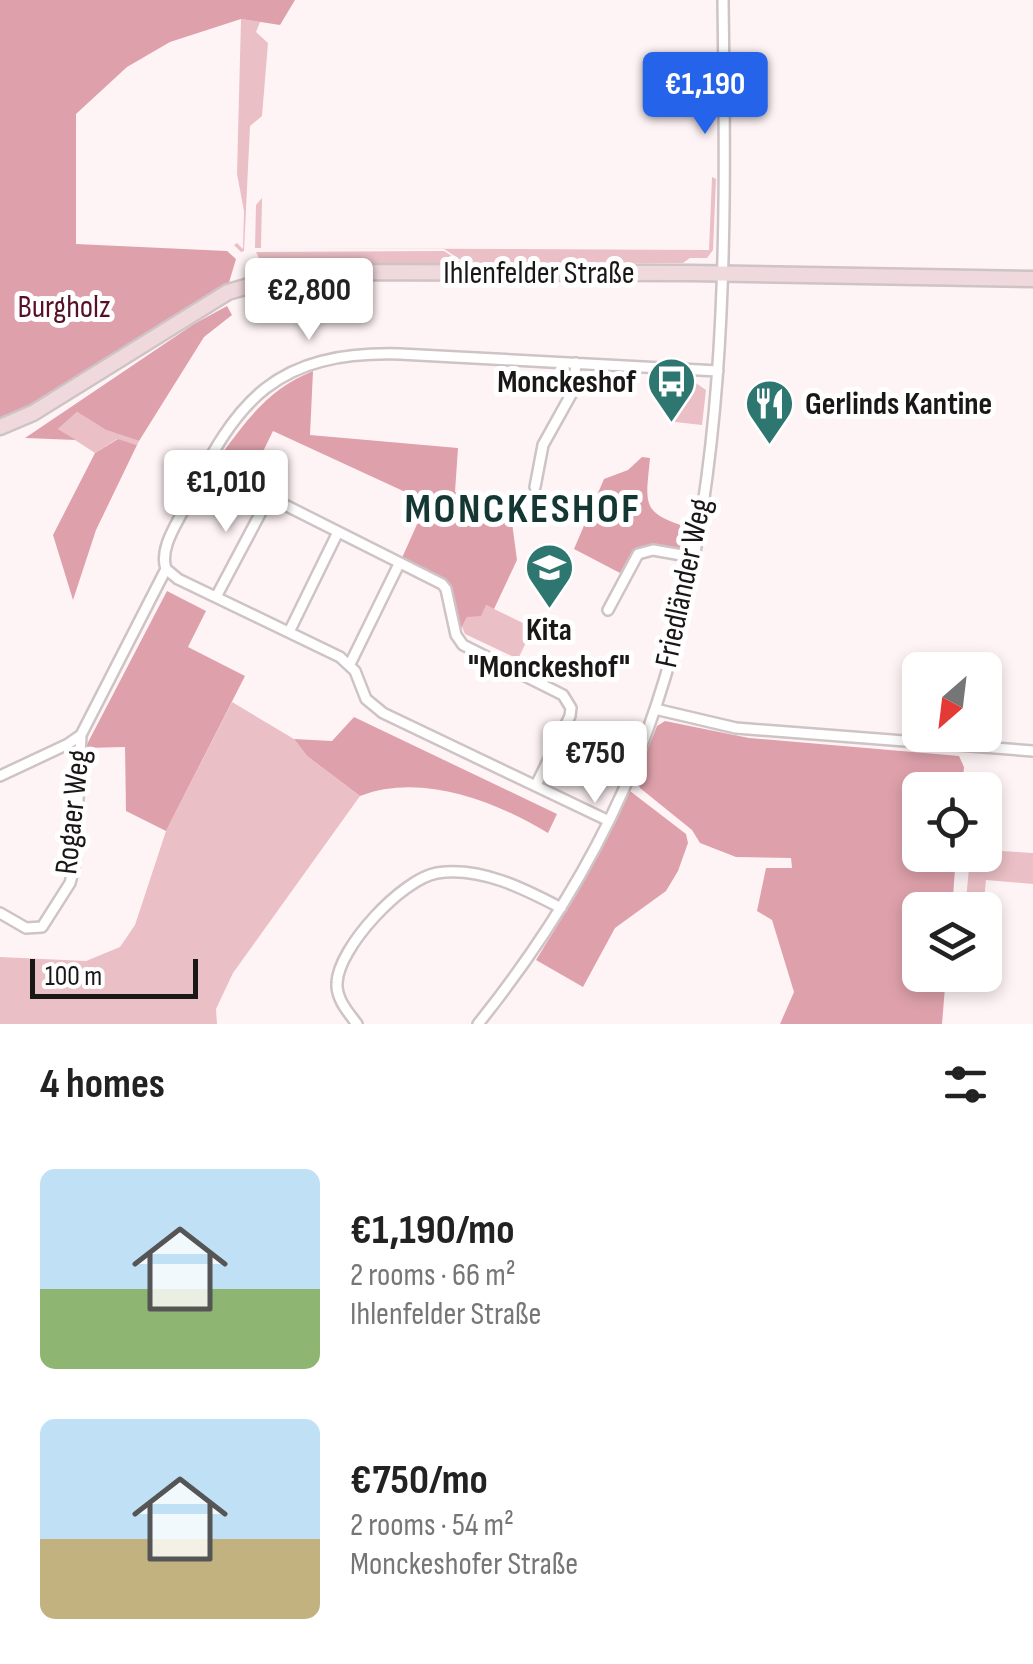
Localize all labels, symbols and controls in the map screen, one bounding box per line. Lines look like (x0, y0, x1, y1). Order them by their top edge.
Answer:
pin: €1,190 (624, 52, 786, 137)
text: €1,190 (665, 65, 745, 104)
street label: Ihlenfelder Straße (443, 254, 635, 293)
pin: €2,800 (228, 258, 390, 343)
text: €2,800 (267, 271, 351, 310)
park label: Burgholz (17, 288, 111, 327)
bus stop icon: Monckeshof (645, 356, 697, 424)
place label: Monckeshof (497, 363, 637, 402)
restaurant icon: Gerlinds Kantine (744, 378, 796, 446)
place label: Gerlinds Kantine (805, 385, 992, 424)
pin: €1,010 (145, 450, 307, 535)
text: €1,010 (186, 463, 266, 502)
district label: MONCKESHOF (405, 484, 641, 535)
street label: Friedländer Weg (647, 495, 721, 671)
school or university icon: Kita "Monckeshof" (523, 542, 575, 610)
place label: Kita "Monckeshof" (468, 611, 630, 687)
north arrow (902, 652, 1002, 752)
map controls (902, 652, 1002, 992)
pin: €750 (536, 721, 654, 806)
text: €750 (565, 734, 625, 773)
street label: Rogaer Weg (47, 748, 99, 876)
button: locate (902, 772, 1002, 872)
button: layers (902, 892, 1002, 992)
scale bar (30, 954, 198, 998)
text: 100 m (45, 960, 102, 993)
icon: filters (938, 1057, 993, 1112)
text: 4 homes (40, 1059, 165, 1110)
text: €1,190/mo (350, 1205, 514, 1256)
icon: home (120, 1209, 240, 1329)
text: 2 rooms · 66 m² (350, 1256, 516, 1295)
text: Ihlenfelder Straße (350, 1295, 541, 1334)
text: €750/mo (350, 1455, 488, 1506)
icon: home (120, 1459, 240, 1579)
text: 2 rooms · 54 m² (350, 1506, 514, 1545)
text: Monckeshofer Straße (350, 1545, 578, 1584)

